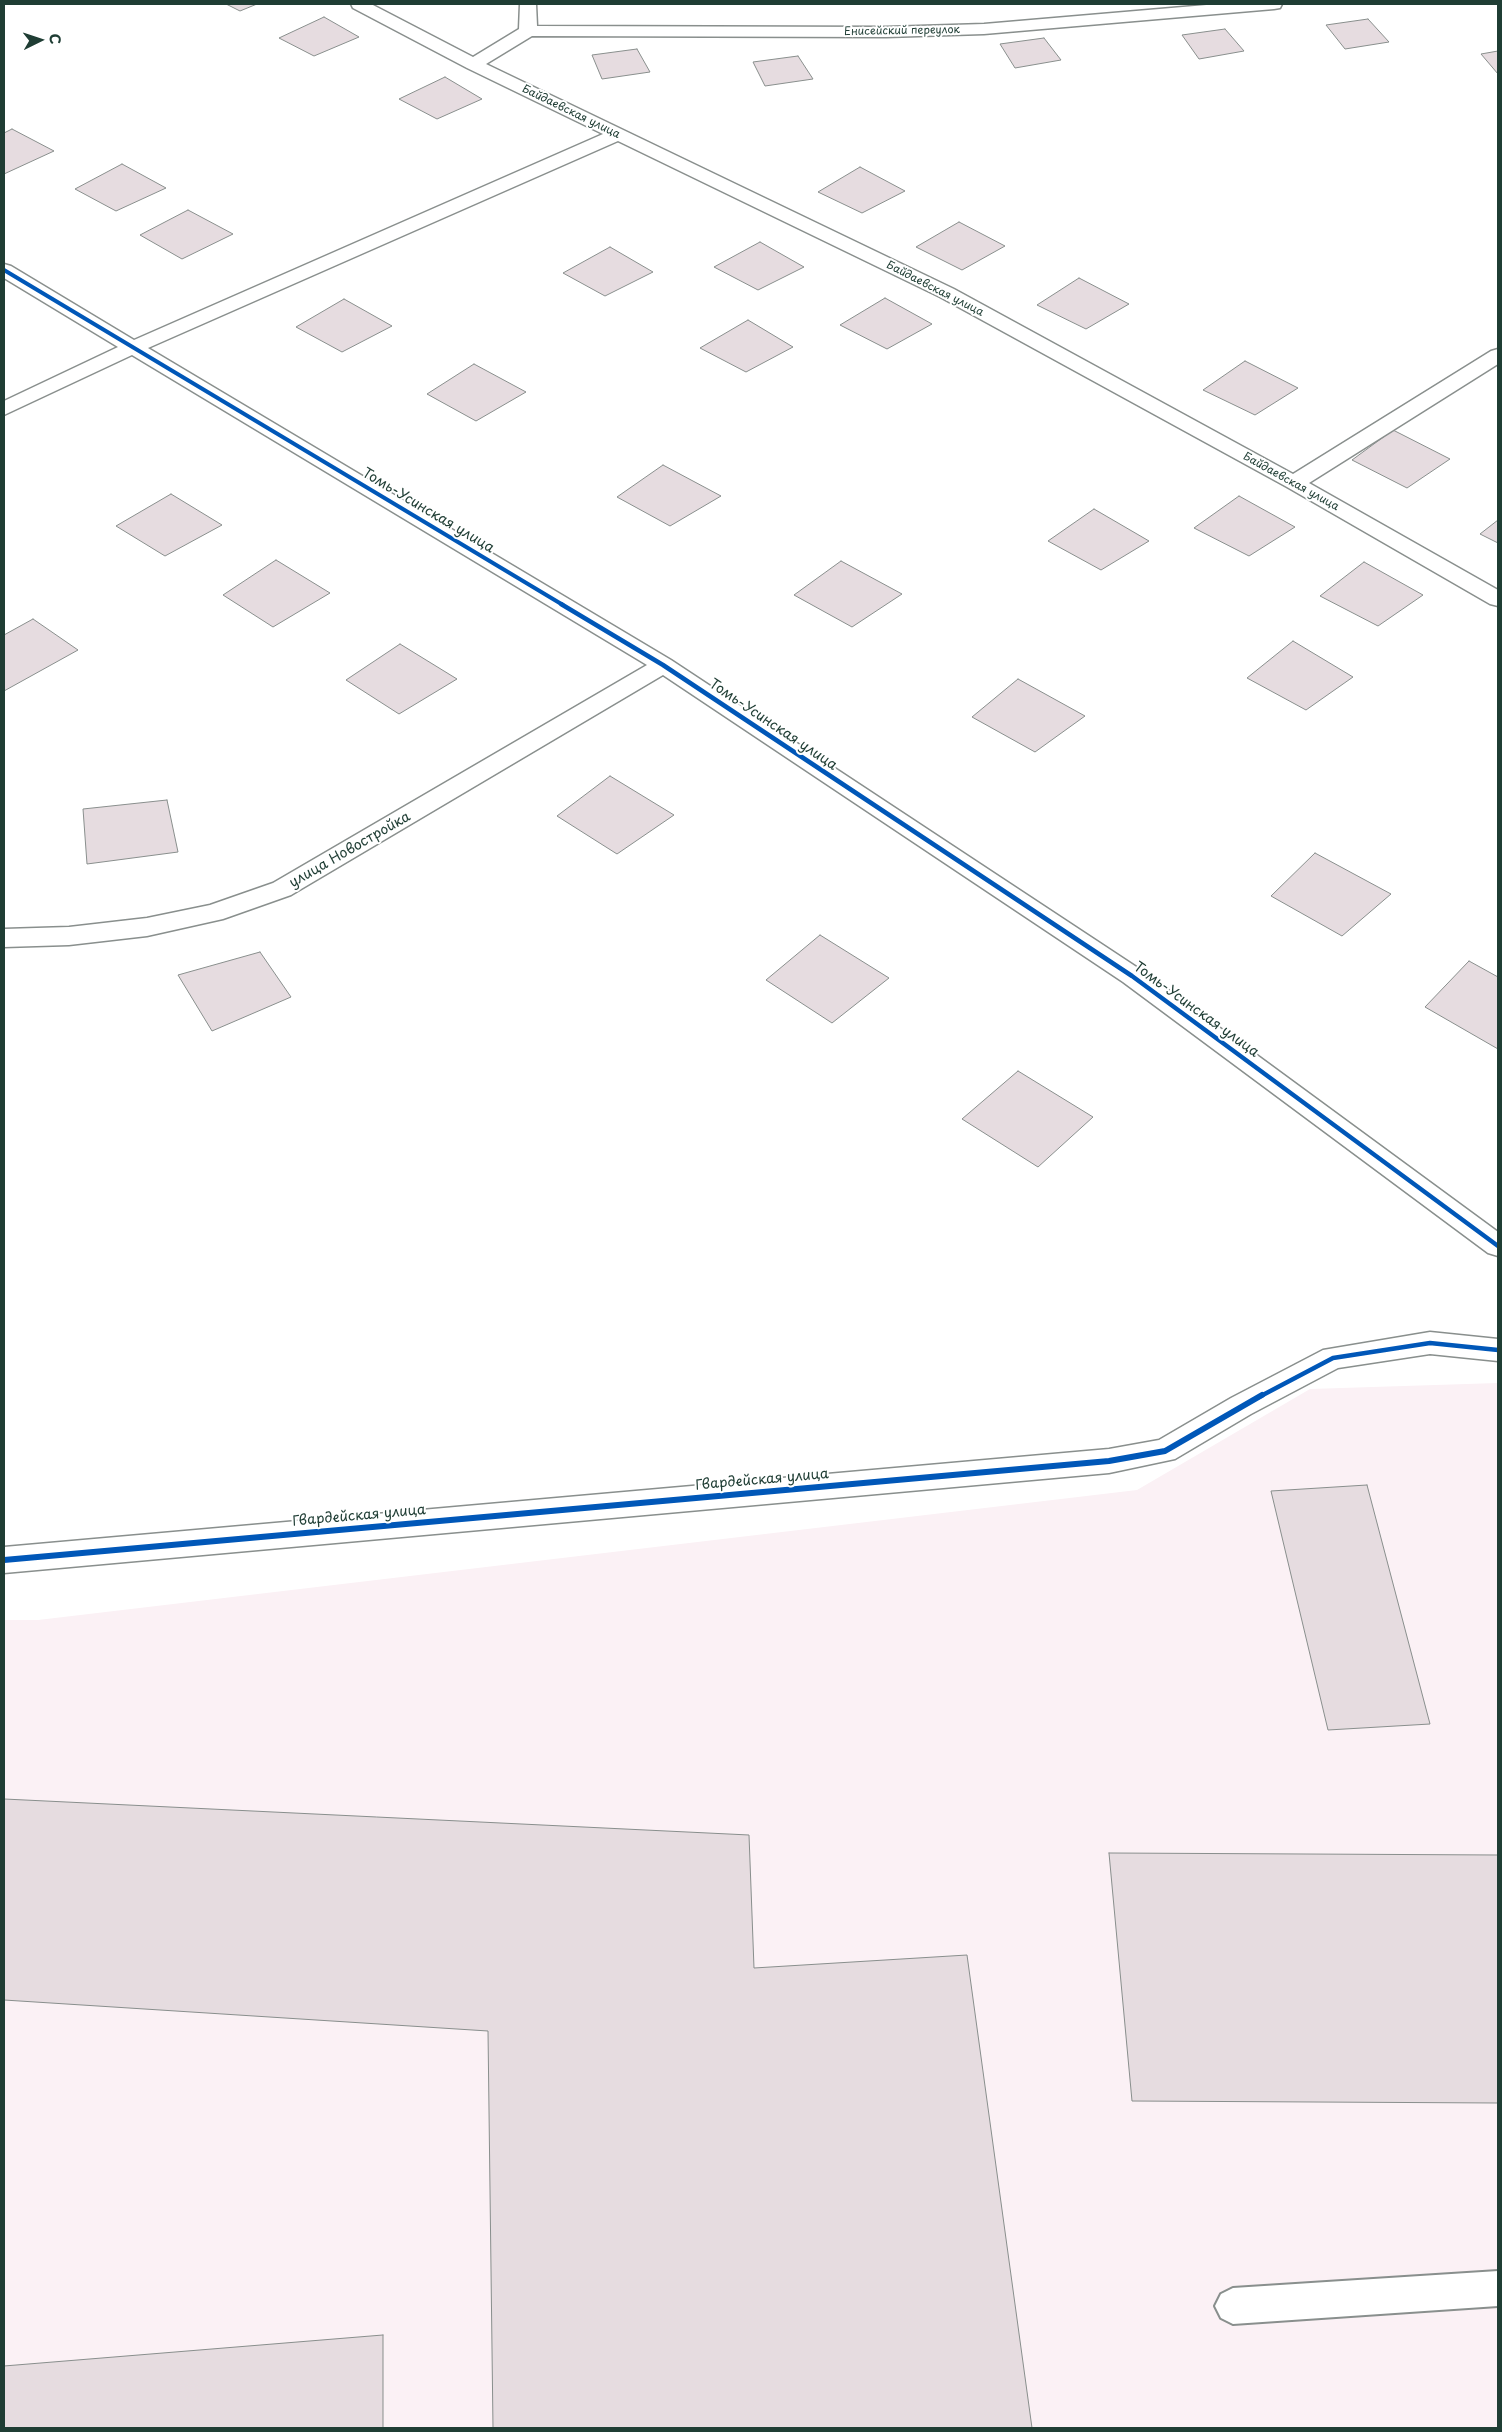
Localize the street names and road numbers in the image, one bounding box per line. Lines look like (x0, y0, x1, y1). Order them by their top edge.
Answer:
street label: Енисейский переулок (844, 23, 960, 39)
street label: Байдаевская улица (520, 83, 622, 141)
street label: Байдаевская улица (884, 259, 986, 319)
street label: Байдаевская улица (1241, 450, 1341, 514)
street label: Томь-Усинская улица (359, 465, 497, 557)
street label: Томь-Усинская улица (706, 676, 840, 774)
street label: улица Новостройка (286, 808, 414, 892)
street label: Томь-Усинская улица (1130, 959, 1262, 1061)
street label: Гвардейская улица (695, 1466, 829, 1494)
street label: Гвардейская улица (292, 1502, 426, 1530)

